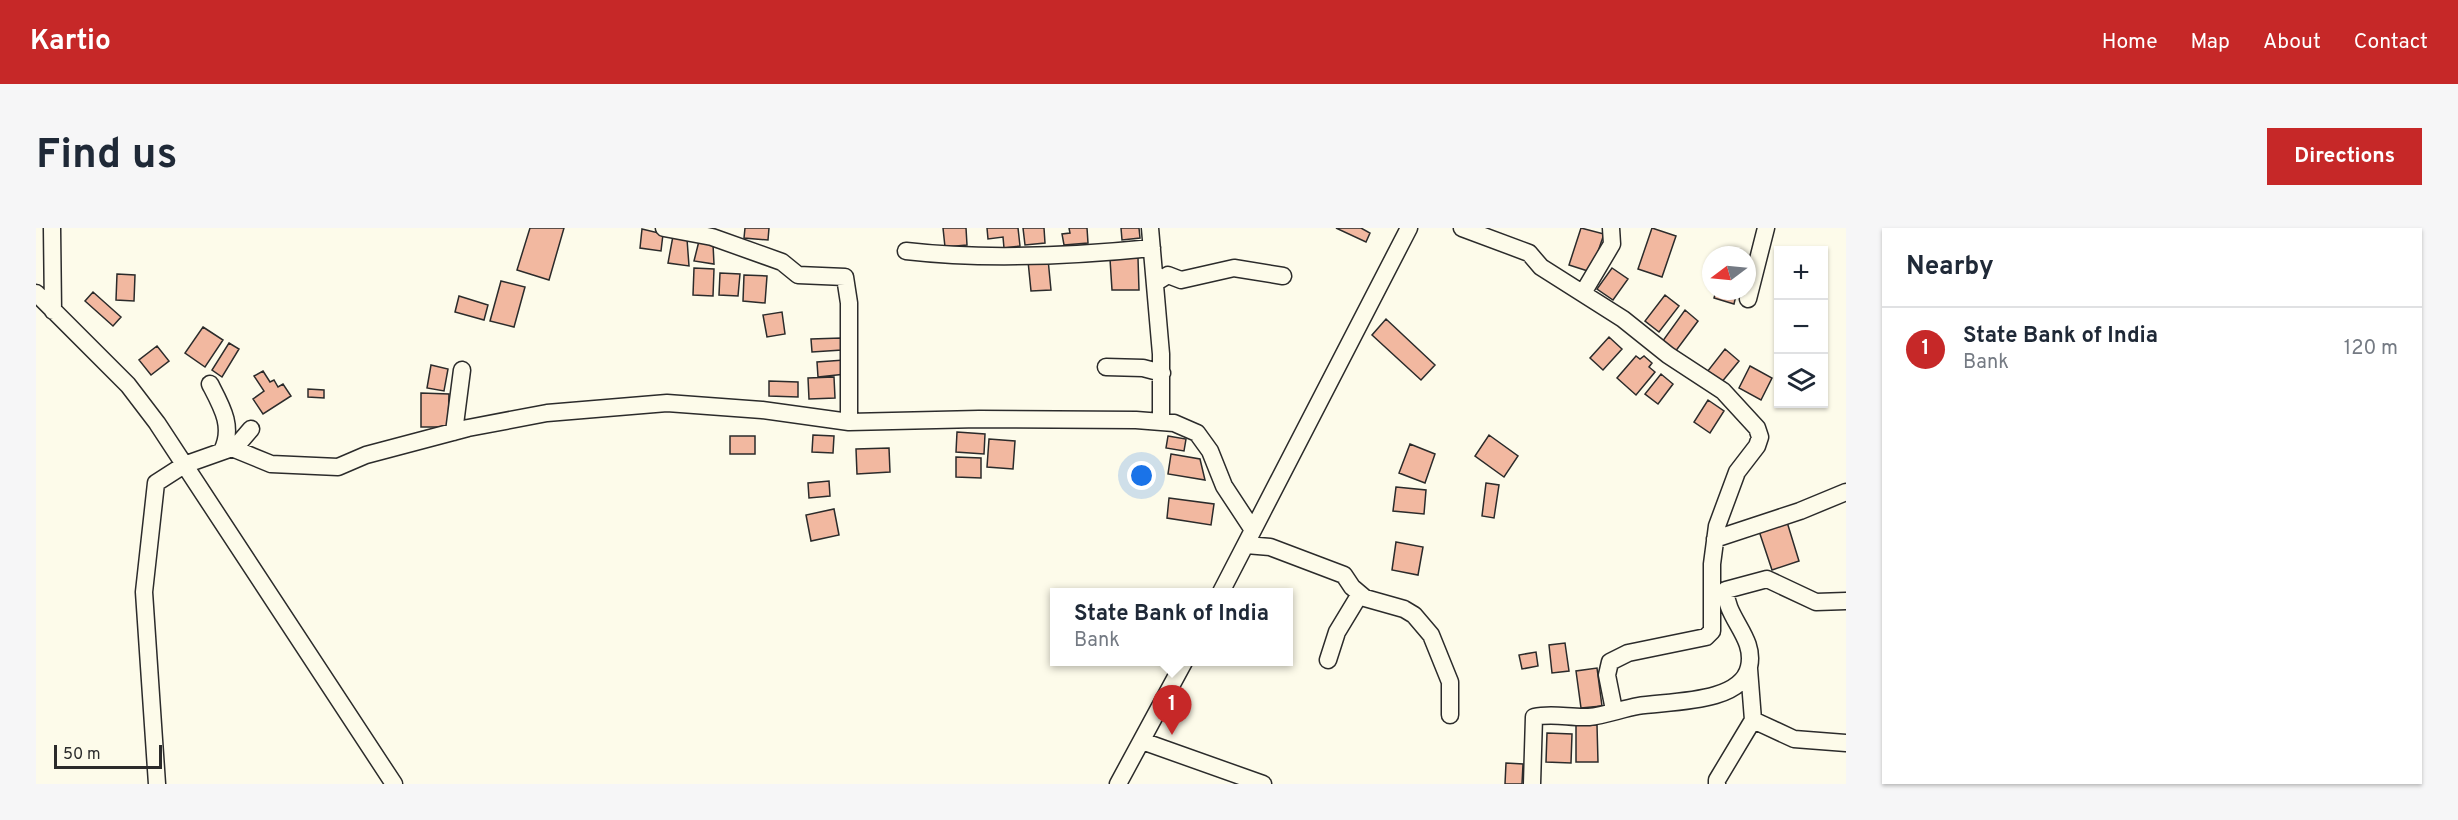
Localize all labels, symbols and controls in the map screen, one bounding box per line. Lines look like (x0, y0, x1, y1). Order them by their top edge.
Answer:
text: Kartio (30, 24, 111, 60)
text: Home (2102, 29, 2158, 56)
text: Map (2191, 29, 2230, 56)
text: About (2263, 29, 2321, 56)
text: Contact (2354, 29, 2428, 56)
button: Directions (2267, 128, 2422, 185)
text: Find us (36, 130, 177, 183)
north arrow (1702, 246, 1756, 300)
map controls (1774, 246, 1828, 408)
button: + (1774, 246, 1828, 300)
text: Nearby (1906, 251, 1994, 284)
button: − (1774, 300, 1828, 354)
text: State Bank of India (1963, 323, 2158, 350)
text: 1 (1922, 336, 1930, 362)
text: 120 m (2344, 336, 2398, 362)
text: Bank (1963, 350, 2009, 376)
button: layers (1774, 354, 1828, 408)
your location (1127, 461, 1156, 490)
popup (1050, 588, 1293, 666)
text: State Bank of India (1074, 601, 1269, 628)
text: Bank (1074, 628, 1120, 654)
pin: 1 (1152, 686, 1192, 735)
scale bar (54, 742, 162, 770)
text: 50 m (63, 745, 101, 765)

